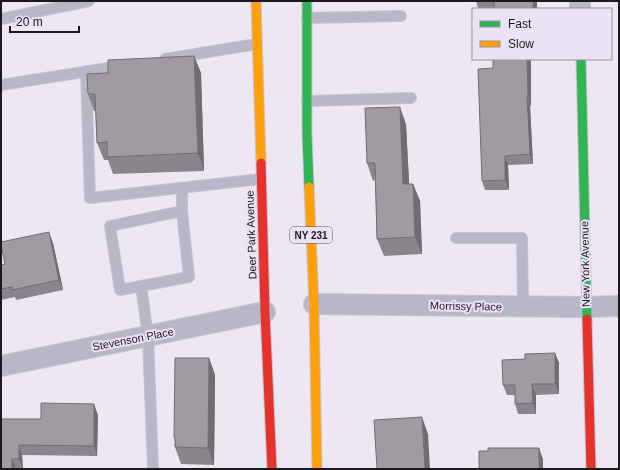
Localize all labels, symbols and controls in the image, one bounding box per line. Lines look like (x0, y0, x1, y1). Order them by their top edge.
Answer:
scale bar (10, 8, 79, 34)
legend (472, 8, 612, 60)
text: 20 m (16, 15, 43, 29)
text: Fast (508, 17, 532, 31)
text: Slow (508, 37, 534, 51)
street label: Deer Park Avenue (243, 190, 259, 280)
street label: New York Avenue (578, 221, 592, 307)
road number: NY 231 (290, 227, 332, 243)
street label: Morrissy Place (430, 299, 502, 313)
street label: Stevenson Place (91, 325, 175, 353)

